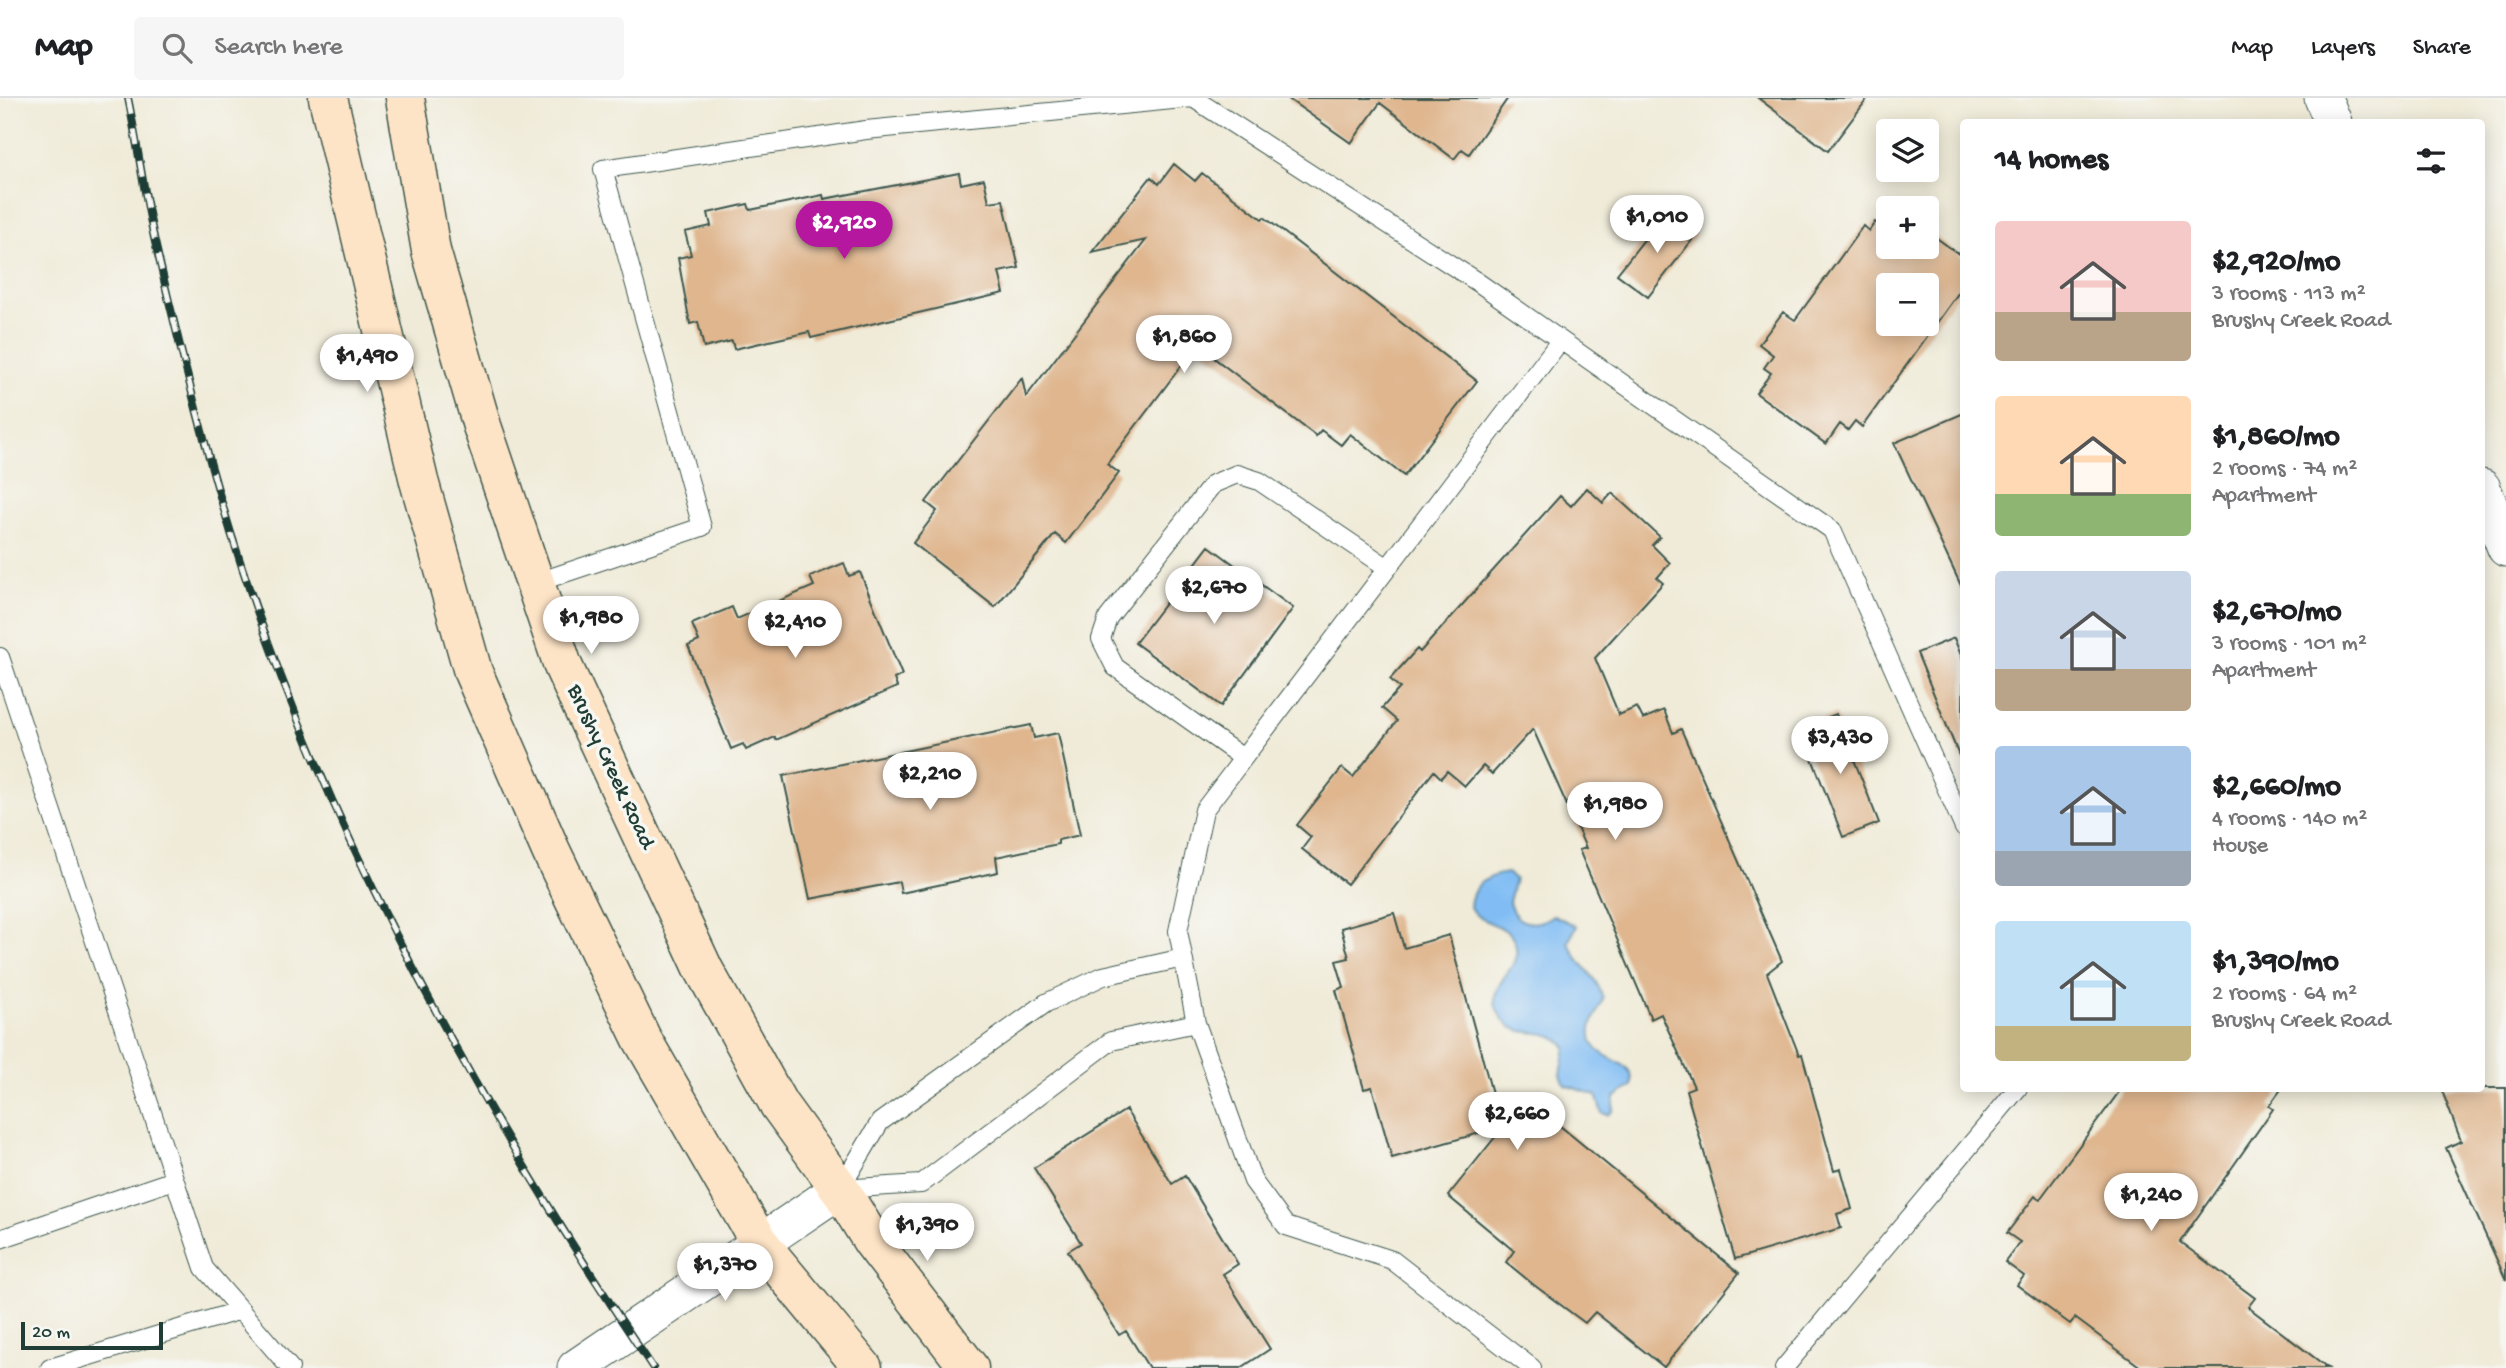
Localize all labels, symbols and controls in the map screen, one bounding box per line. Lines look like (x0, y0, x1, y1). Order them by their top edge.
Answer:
search box (134, 17, 624, 80)
text: Map (35, 29, 92, 67)
icon: search (158, 29, 196, 67)
text: Search here (214, 33, 343, 64)
text: Map (2231, 34, 2273, 63)
text: Layers (2311, 34, 2375, 63)
text: Share (2413, 34, 2471, 63)
map controls (1876, 119, 1939, 336)
button: layers (1876, 119, 1939, 182)
icon: filters (2412, 142, 2450, 180)
text: 14 homes (1995, 144, 2108, 179)
pin: $1,010 (1600, 195, 1714, 255)
button: + (1876, 196, 1939, 259)
pin: $2,920 (787, 202, 901, 261)
text: $1,010 (1626, 204, 1688, 231)
text: $2,920 (812, 210, 876, 237)
text: $2,920/mo (2212, 246, 2340, 281)
icon: home (2051, 249, 2135, 333)
button: − (1876, 273, 1939, 336)
text: 3 rooms · 113 m² (2212, 281, 2366, 308)
text: Brushy Creek Road (2212, 308, 2391, 335)
pin: $1,860 (1127, 316, 1241, 375)
text: $1,860 (1152, 324, 1216, 351)
pin: $1,490 (310, 334, 424, 394)
text: $1,490 (336, 343, 398, 370)
text: $1,860/mo (2212, 421, 2340, 456)
icon: home (2051, 424, 2135, 508)
text: 2 rooms · 74 m² (2212, 456, 2357, 483)
text: Apartment (2212, 483, 2316, 510)
pin: $2,670 (1157, 566, 1271, 626)
text: $2,670 (1181, 575, 1247, 602)
pin: $1,980 (534, 596, 648, 656)
text: $2,670/mo (2212, 596, 2342, 631)
icon: home (2051, 599, 2135, 683)
pin: $2,410 (738, 601, 852, 660)
text: $1,980 (559, 605, 623, 632)
text: $2,410 (764, 609, 826, 636)
text: 3 rooms · 101 m² (2212, 631, 2367, 658)
text: Apartment (2212, 658, 2316, 685)
street label: Brushy Creek Road (560, 679, 661, 855)
pin: $3,430 (1783, 716, 1897, 776)
text: $3,430 (1807, 725, 1873, 752)
pin: $2,210 (873, 752, 987, 812)
text: $2,210 (899, 761, 961, 788)
text: $2,660/mo (2212, 771, 2341, 806)
icon: home (2051, 774, 2135, 858)
pin: $1,980 (1558, 782, 1672, 842)
text: $1,980 (1583, 791, 1647, 818)
text: 4 rooms · 140 m² (2212, 806, 2367, 833)
text: House (2212, 833, 2268, 860)
text: $1,390/mo (2212, 946, 2339, 981)
icon: home (2051, 949, 2135, 1033)
text: 2 rooms · 64 m² (2212, 981, 2357, 1008)
text: Brushy Creek Road (2212, 1008, 2391, 1035)
pin: $2,660 (1460, 1093, 1574, 1152)
text: $2,660 (1484, 1101, 1550, 1128)
pin: $1,240 (2094, 1174, 2208, 1233)
text: $1,240 (2120, 1182, 2182, 1209)
pin: $1,390 (870, 1204, 984, 1263)
text: $1,390 (895, 1212, 959, 1239)
pin: $1,370 (668, 1244, 782, 1303)
text: $1,370 (693, 1252, 757, 1279)
scale bar (21, 1319, 163, 1351)
text: 20 m (32, 1322, 70, 1345)

